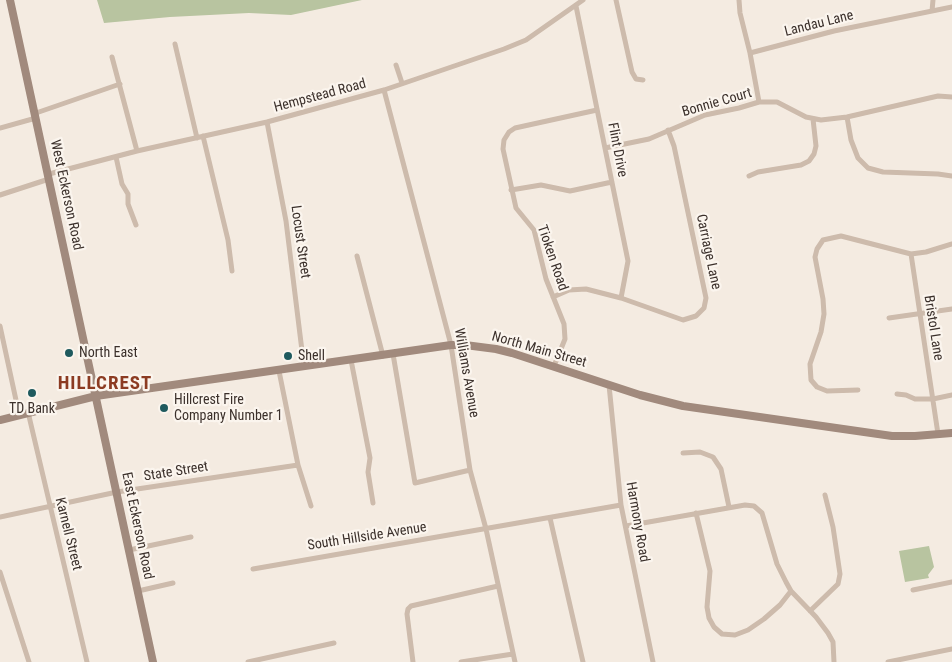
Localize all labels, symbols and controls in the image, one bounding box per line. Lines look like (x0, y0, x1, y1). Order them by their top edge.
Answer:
street label: Landau Lane (783, 7, 855, 41)
street label: Hempstead Road (272, 76, 368, 116)
street label: Bonnie Court (680, 85, 754, 121)
street label: Flint Drive (603, 121, 631, 179)
street label: West Eckerson Road (46, 138, 86, 252)
street label: Locust Street (287, 204, 313, 280)
street label: Carriage Lane (692, 213, 724, 291)
street label: Tioken Road (533, 223, 571, 293)
street label: Bristol Lane (920, 294, 946, 362)
street label: Williams Avenue (450, 327, 482, 419)
street label: North Main Street (490, 328, 588, 372)
place label: North East (79, 345, 138, 361)
marker: North East (63, 347, 75, 359)
place label: Shell (298, 348, 325, 364)
marker: Shell (282, 350, 294, 362)
district label: HILLCREST (57, 373, 153, 395)
marker: TD Bank (26, 387, 38, 399)
place label: Hillcrest Fire Company Number 1 (174, 392, 283, 424)
place label: TD Bank (9, 401, 55, 417)
marker: Hillcrest Fire Company Number 1 (158, 402, 170, 414)
street label: State Street (143, 459, 209, 485)
street label: East Eckerson Road (117, 471, 157, 581)
street label: Harmony Road (622, 481, 652, 563)
street label: Karnell Street (51, 496, 85, 572)
street label: South Hillside Avenue (306, 519, 428, 555)

